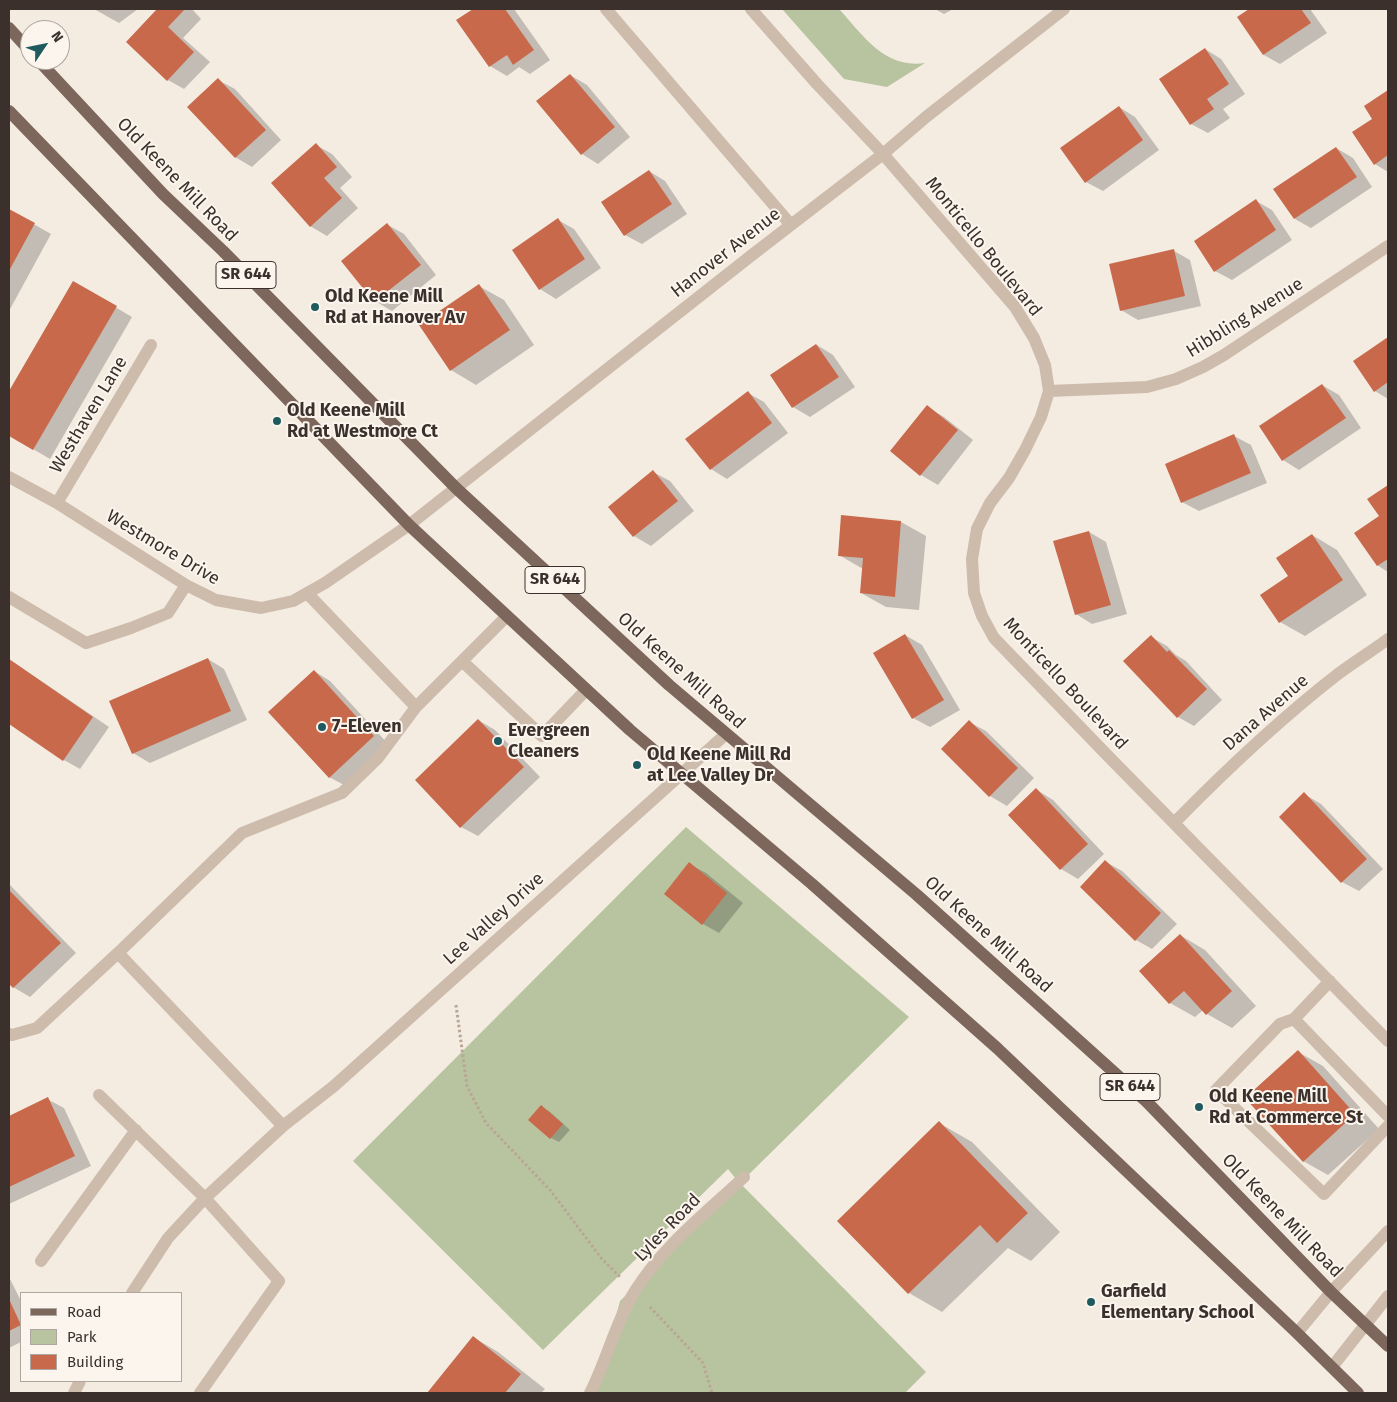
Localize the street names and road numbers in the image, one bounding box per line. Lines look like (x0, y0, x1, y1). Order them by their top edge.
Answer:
street label: Old Keene Mill Road (112, 113, 242, 247)
street label: Monticello Boulevard (920, 173, 1046, 321)
street label: Hanover Avenue (667, 204, 785, 302)
road number: SR 644 (216, 262, 276, 288)
street label: Hibbling Avenue (1183, 273, 1307, 363)
street label: Westhaven Lane (46, 353, 132, 477)
street label: Westmore Drive (102, 506, 224, 590)
road number: SR 644 (525, 566, 585, 594)
street label: Old Keene Mill Road (613, 608, 749, 734)
street label: Monticello Boulevard (998, 613, 1132, 755)
street label: Dana Avenue (1219, 670, 1313, 756)
street label: Lee Valley Drive (439, 868, 549, 970)
street label: Old Keene Mill Road (920, 872, 1056, 998)
road number: SR 644 (1100, 1074, 1160, 1100)
street label: Old Keene Mill Road (1217, 1149, 1347, 1283)
street label: Lyles Road (630, 1189, 706, 1267)

